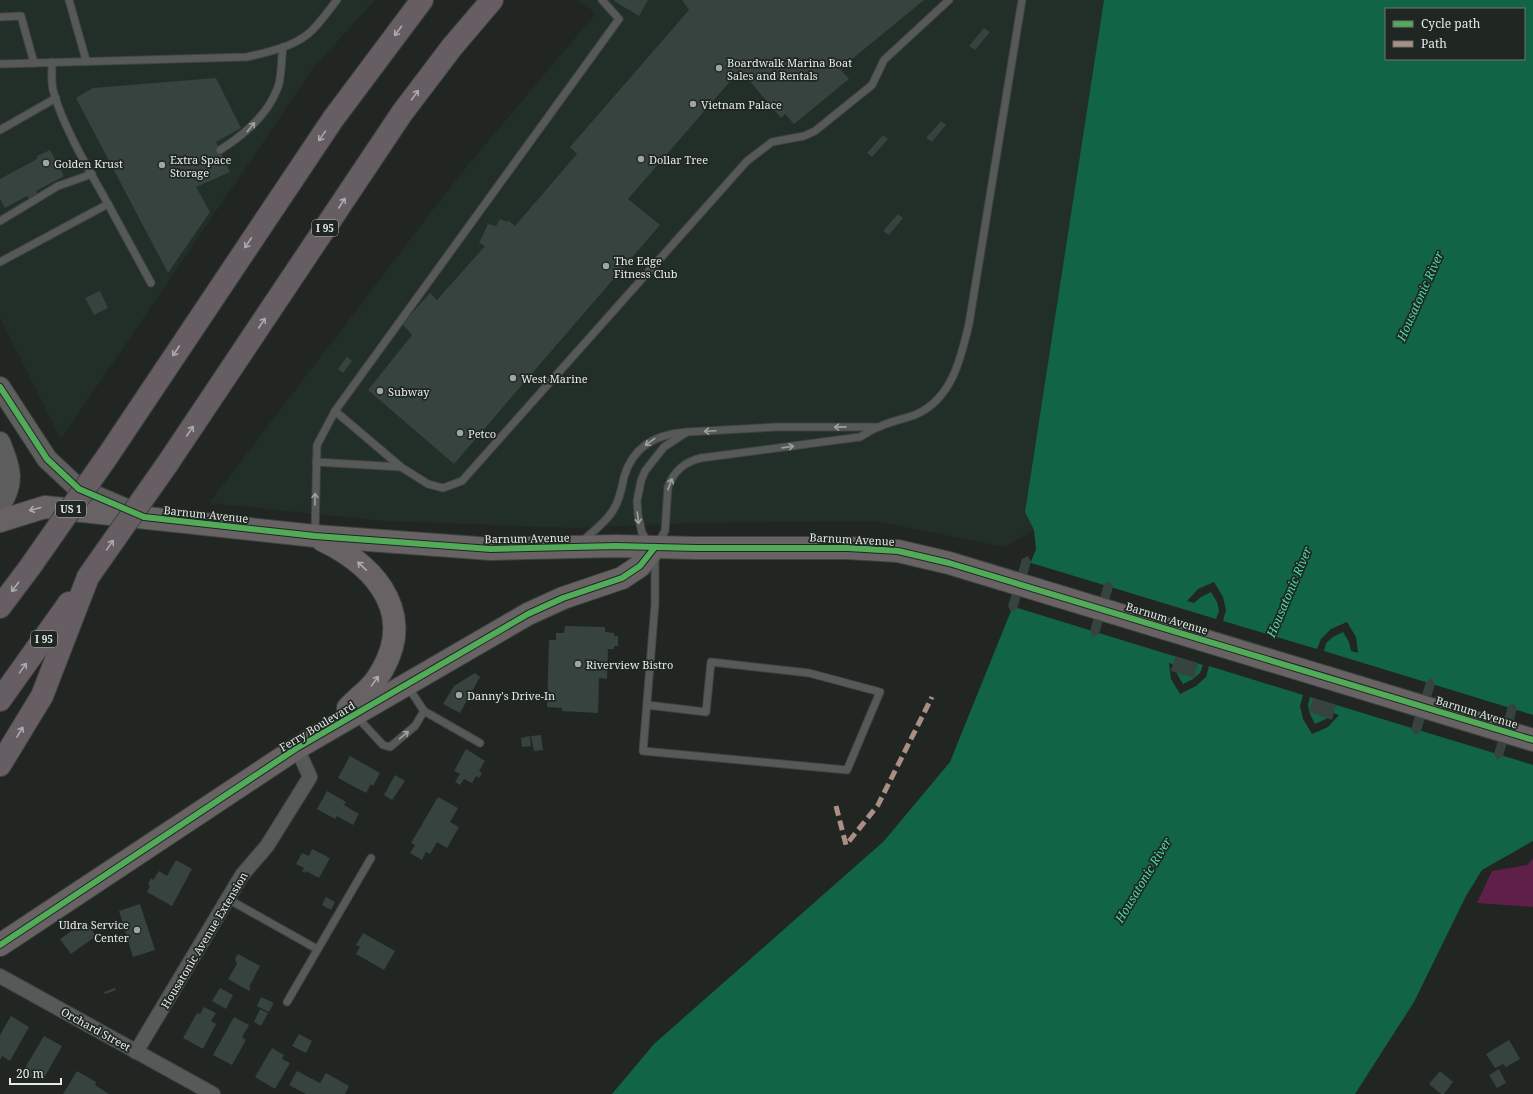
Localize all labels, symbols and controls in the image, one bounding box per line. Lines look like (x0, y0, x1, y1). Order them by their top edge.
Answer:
legend (1385, 8, 1525, 60)
text: Cycle path (1421, 15, 1481, 32)
one-way arrow (394, 25, 402, 36)
text: Path (1421, 35, 1447, 52)
place label: Boardwalk Marina Boat Sales and Rentals (727, 55, 852, 83)
marker: Boardwalk Marina Boat Sales and Rentals (714, 63, 724, 73)
one-way arrow (411, 90, 419, 101)
place label: Vietnam Palace (701, 97, 782, 112)
marker: Vietnam Palace (688, 99, 698, 109)
one-way arrow (247, 121, 255, 132)
one-way arrow (318, 130, 326, 141)
place label: Extra Space Storage (170, 152, 231, 180)
place label: Dollar Tree (649, 152, 708, 167)
marker: Dollar Tree (636, 154, 646, 164)
place label: Golden Krust (54, 156, 123, 171)
marker: Golden Krust (41, 158, 51, 168)
marker: Extra Space Storage (157, 160, 167, 170)
one-way arrow (338, 198, 346, 209)
road number: I 95 (312, 220, 338, 236)
one-way arrow (244, 237, 252, 249)
water label: Housatonic River (1392, 248, 1448, 345)
place label: The Edge Fitness Club (614, 253, 678, 281)
marker: The Edge Fitness Club (601, 261, 611, 271)
one-way arrow (258, 318, 266, 329)
one-way arrow (172, 345, 180, 356)
place label: West Marine (521, 371, 588, 386)
marker: West Marine (508, 373, 518, 383)
place label: Subway (388, 384, 430, 399)
marker: Subway (375, 386, 385, 396)
one-way arrow (834, 423, 847, 431)
one-way arrow (186, 426, 194, 437)
place label: Petco (468, 426, 496, 441)
one-way arrow (704, 427, 717, 434)
marker: Petco (455, 428, 465, 438)
one-way arrow (645, 438, 656, 446)
one-way arrow (781, 443, 794, 451)
one-way arrow (667, 478, 675, 490)
one-way arrow (311, 493, 319, 506)
road number: US 1 (56, 501, 86, 517)
street label: Barnum Avenue (163, 502, 249, 526)
one-way arrow (29, 506, 42, 513)
one-way arrow (635, 511, 642, 524)
street label: Barnum Avenue (809, 529, 895, 549)
street label: Barnum Avenue (484, 530, 570, 546)
one-way arrow (106, 540, 114, 551)
water label: Housatonic River (1262, 544, 1316, 641)
one-way arrow (357, 561, 368, 570)
one-way arrow (11, 581, 19, 592)
street label: Barnum Avenue (1124, 598, 1210, 638)
road number: I 95 (31, 631, 57, 647)
place label: Riverview Bistro (586, 657, 673, 672)
marker: Riverview Bistro (573, 659, 583, 669)
one-way arrow (19, 663, 27, 674)
one-way arrow (370, 676, 379, 687)
place label: Danny's Drive-In (467, 688, 555, 703)
marker: Danny's Drive-In (454, 690, 464, 700)
street label: Barnum Avenue (1434, 692, 1520, 732)
street label: Ferry Boulevard (276, 697, 358, 754)
one-way arrow (17, 726, 25, 738)
one-way arrow (399, 730, 410, 739)
water label: Housatonic River (1110, 834, 1175, 927)
street label: Housatonic Avenue Extension (157, 869, 251, 1011)
place label: Uldra Service Center (59, 917, 130, 945)
marker: Uldra Service Center (132, 925, 142, 935)
street label: Orchard Street (59, 1004, 134, 1054)
scale bar (10, 1060, 61, 1086)
text: 20 m (16, 1065, 44, 1082)

